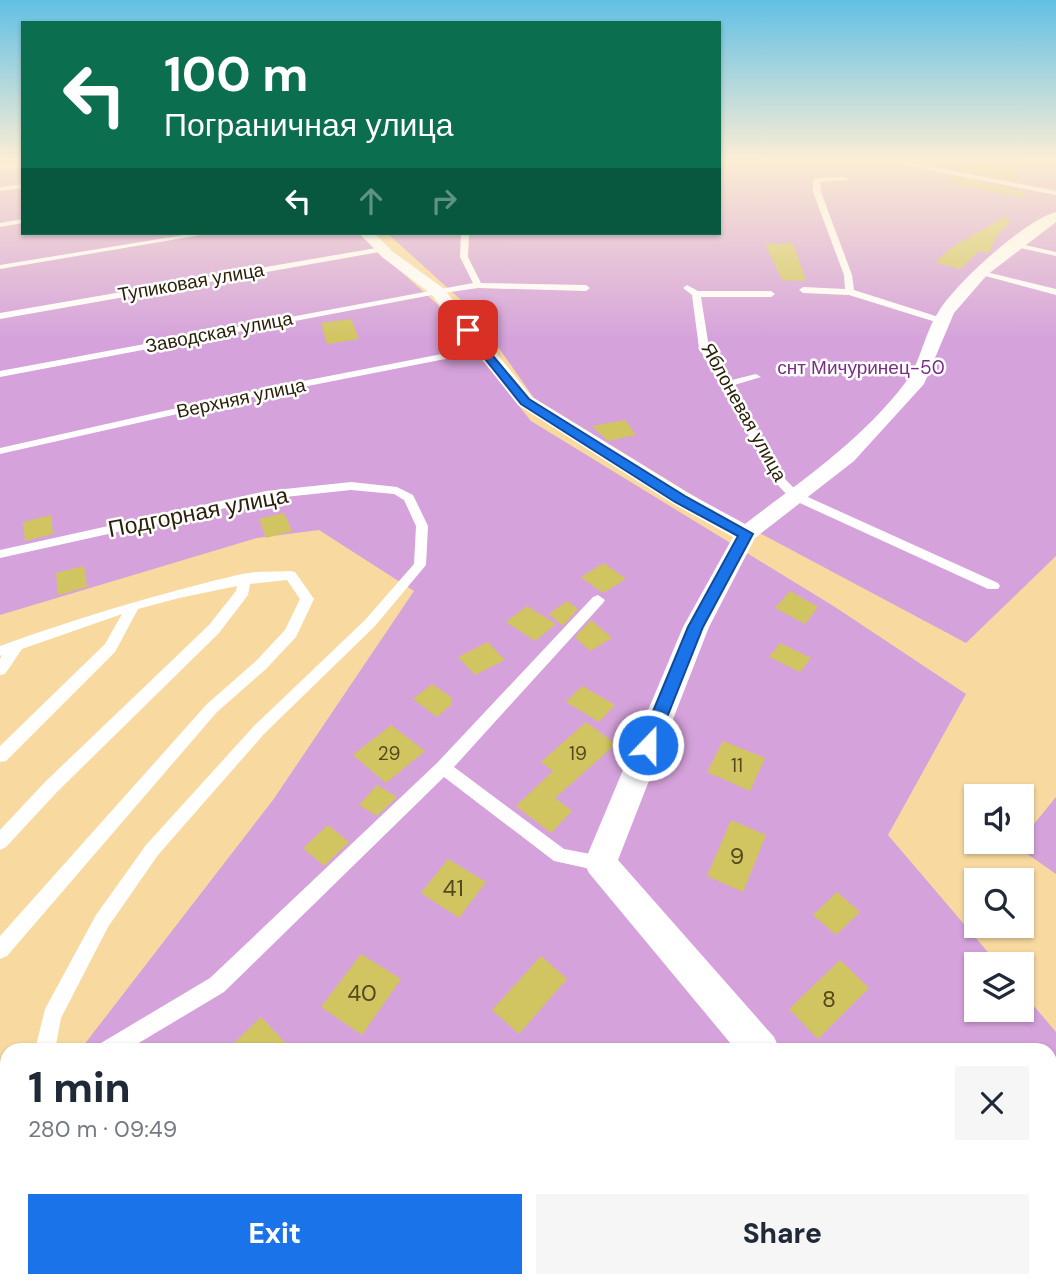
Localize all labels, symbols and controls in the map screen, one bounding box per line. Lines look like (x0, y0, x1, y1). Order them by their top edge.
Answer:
text: 100 m (164, 42, 308, 106)
icon: left (49, 49, 140, 140)
text: Пограничная улица (164, 104, 454, 146)
icon: left (279, 182, 317, 220)
icon: ahead (352, 182, 390, 220)
icon: right (425, 182, 463, 220)
street label: Тупиковая улица (116, 257, 266, 307)
pin (438, 300, 498, 360)
street label: Заводская улица (143, 305, 295, 359)
icon: arrive (449, 311, 487, 349)
street label: Яблоневая улица (696, 338, 793, 486)
park label: снт Мичуринец-50 (777, 355, 945, 380)
street label: Верхняя улица (174, 372, 308, 424)
street label: Подгорная улица (105, 480, 291, 544)
position arrow (611, 708, 685, 782)
house number: 29 (378, 741, 400, 766)
house number: 19 (569, 741, 587, 766)
house number: 11 (731, 753, 743, 778)
map controls (964, 784, 1034, 1022)
button: sound (964, 784, 1034, 854)
house number: 9 (730, 841, 744, 871)
button: search (964, 868, 1034, 938)
house number: 41 (442, 873, 464, 903)
button: layers (964, 952, 1034, 1022)
house number: 40 (347, 978, 377, 1008)
house number: 8 (822, 984, 836, 1014)
text: 1 min (28, 1060, 131, 1115)
button: close (955, 1066, 1029, 1140)
text: 280 m · 09:49 (28, 1114, 177, 1144)
button: Exit (28, 1194, 522, 1274)
button: Share (536, 1194, 1029, 1274)

